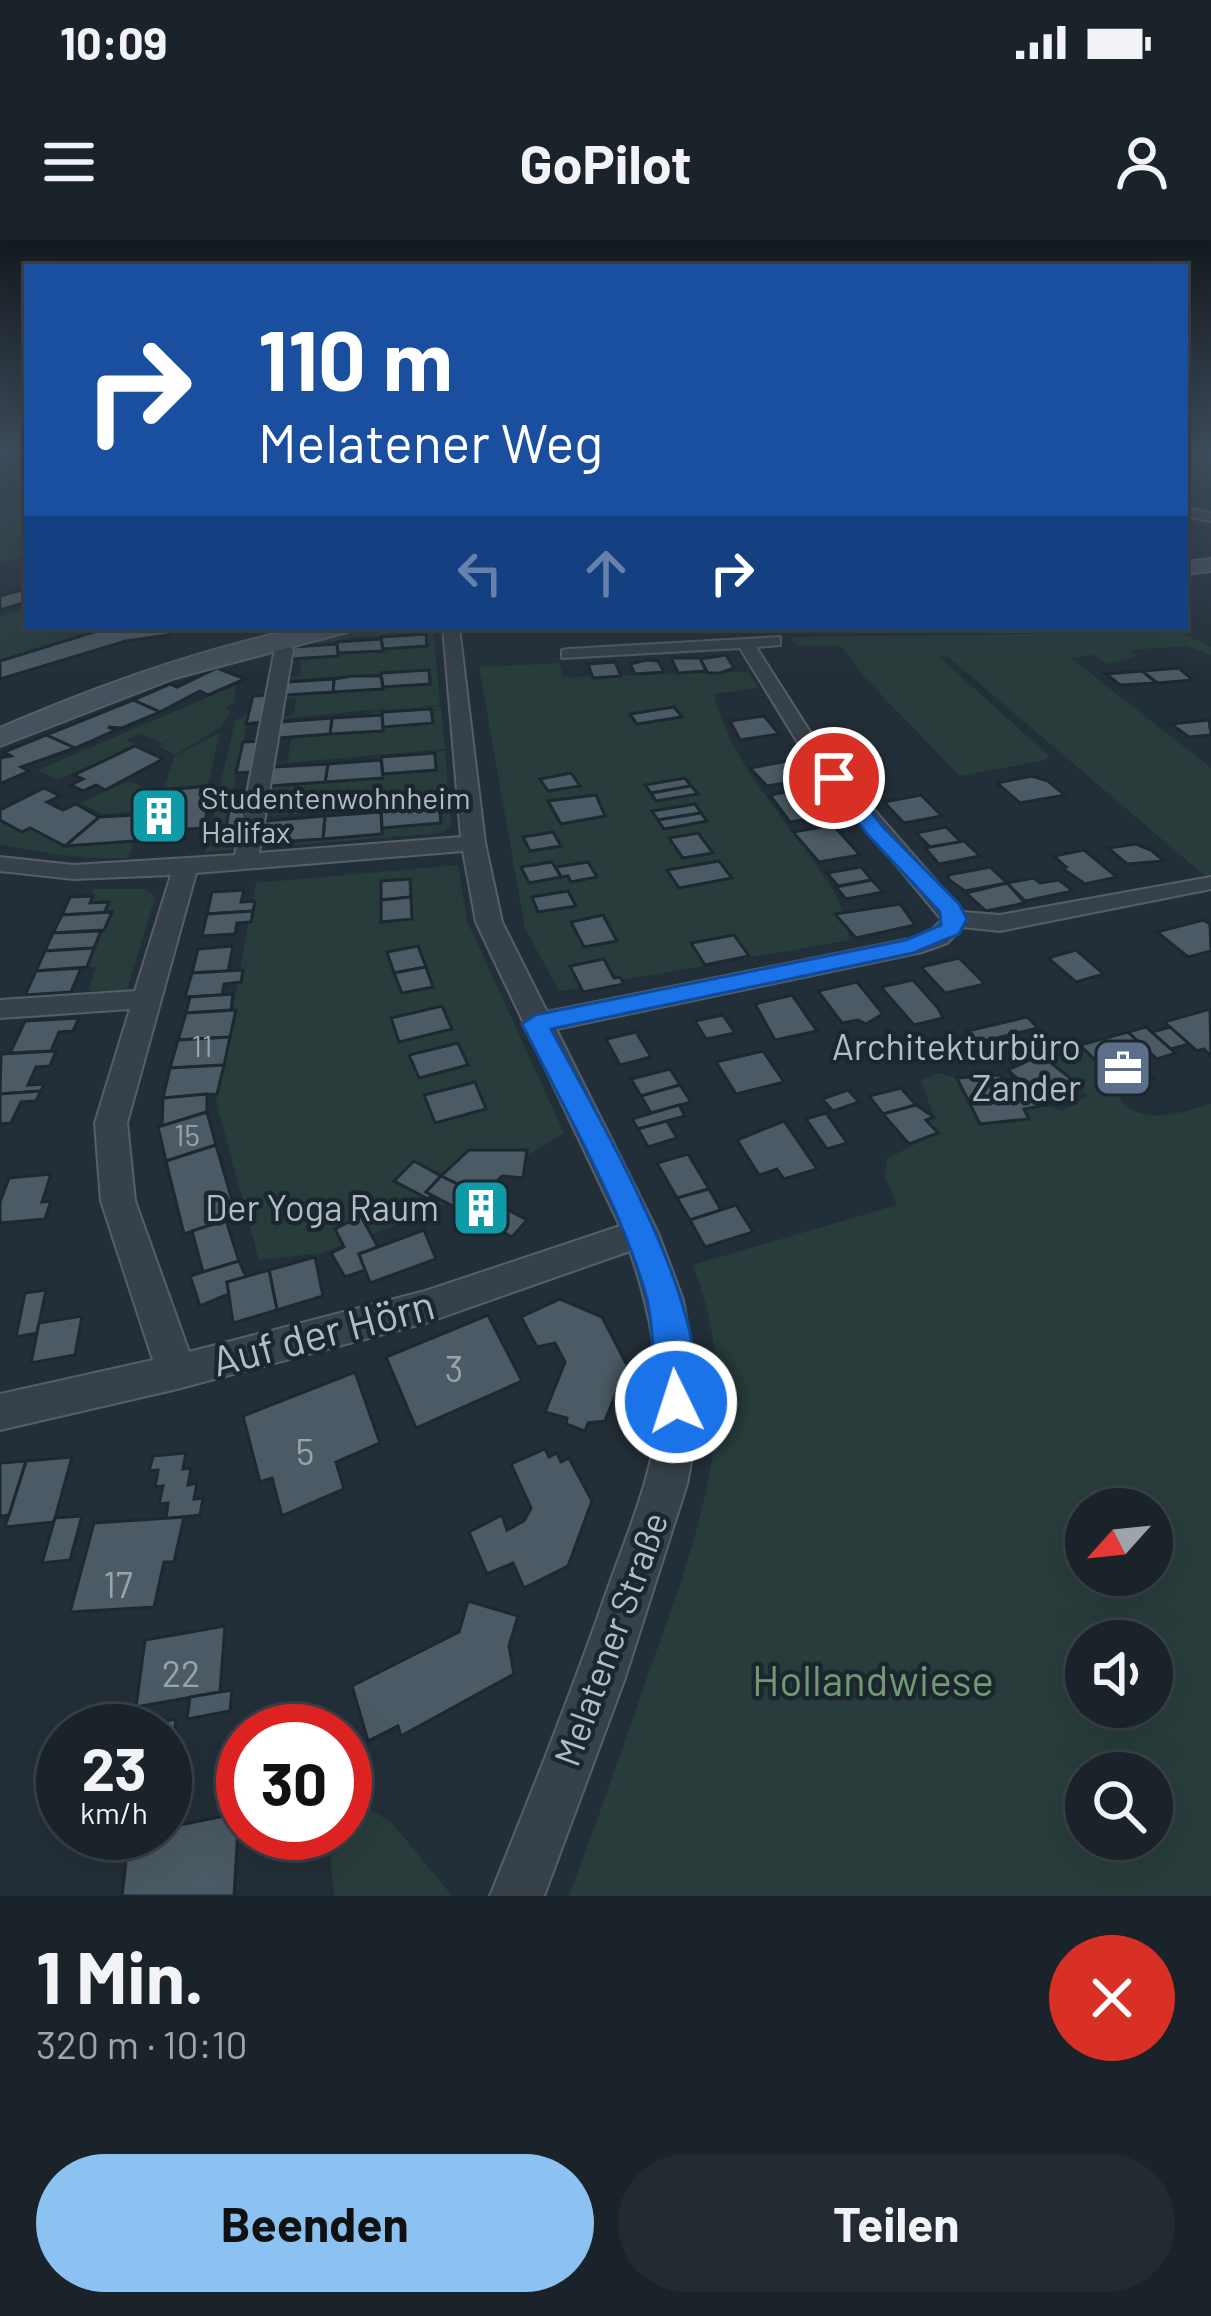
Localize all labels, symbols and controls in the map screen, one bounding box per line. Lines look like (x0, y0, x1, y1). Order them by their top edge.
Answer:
text: 10:09 (60, 15, 168, 69)
icon: menu (36, 129, 102, 195)
icon: person (1109, 129, 1175, 195)
text: GoPilot (519, 130, 692, 195)
text: 110 m (258, 307, 453, 408)
icon: right (60, 312, 216, 468)
text: Melatener Weg (258, 409, 603, 474)
icon: left (447, 540, 513, 606)
icon: ahead (573, 540, 639, 606)
icon: right (699, 540, 765, 606)
pin (783, 727, 885, 829)
icon: arrive (801, 745, 867, 811)
place label: Studentenwohnheim Halifax (201, 779, 471, 849)
building icon: Studentenwohnheim Halifax (128, 785, 190, 847)
place label: Architekturbüro Zander (832, 1024, 1081, 1108)
house number: 11 (191, 1027, 213, 1063)
office icon: Architekturbüro Zander (1092, 1037, 1154, 1099)
house number: 15 (174, 1116, 200, 1152)
building icon: Der Yoga Raum (450, 1177, 512, 1239)
place label: Der Yoga Raum (205, 1185, 439, 1228)
street label: Auf der Hörn (206, 1277, 439, 1385)
position arrow (613, 1339, 739, 1465)
house number: 3 (445, 1346, 463, 1389)
house number: 5 (296, 1429, 314, 1472)
north arrow (1065, 1488, 1173, 1596)
map controls (1065, 1488, 1173, 1860)
street label: Melatener Straße (544, 1506, 675, 1771)
house number: 17 (103, 1562, 133, 1605)
button: sound (1065, 1620, 1173, 1728)
house number: 22 (162, 1651, 200, 1694)
park label: Hollandwiese (752, 1654, 994, 1704)
speed limit sign: 30 (216, 1704, 372, 1860)
text: 23 (81, 1731, 147, 1803)
button: search (1065, 1752, 1173, 1860)
text: km/h (80, 1794, 148, 1830)
text: 1 Min. (36, 1932, 204, 2018)
button: close (1049, 1935, 1175, 2061)
text: 320 m · 10:10 (36, 2020, 247, 2067)
button: Beenden (36, 2154, 594, 2292)
button: Teilen (618, 2154, 1175, 2292)

